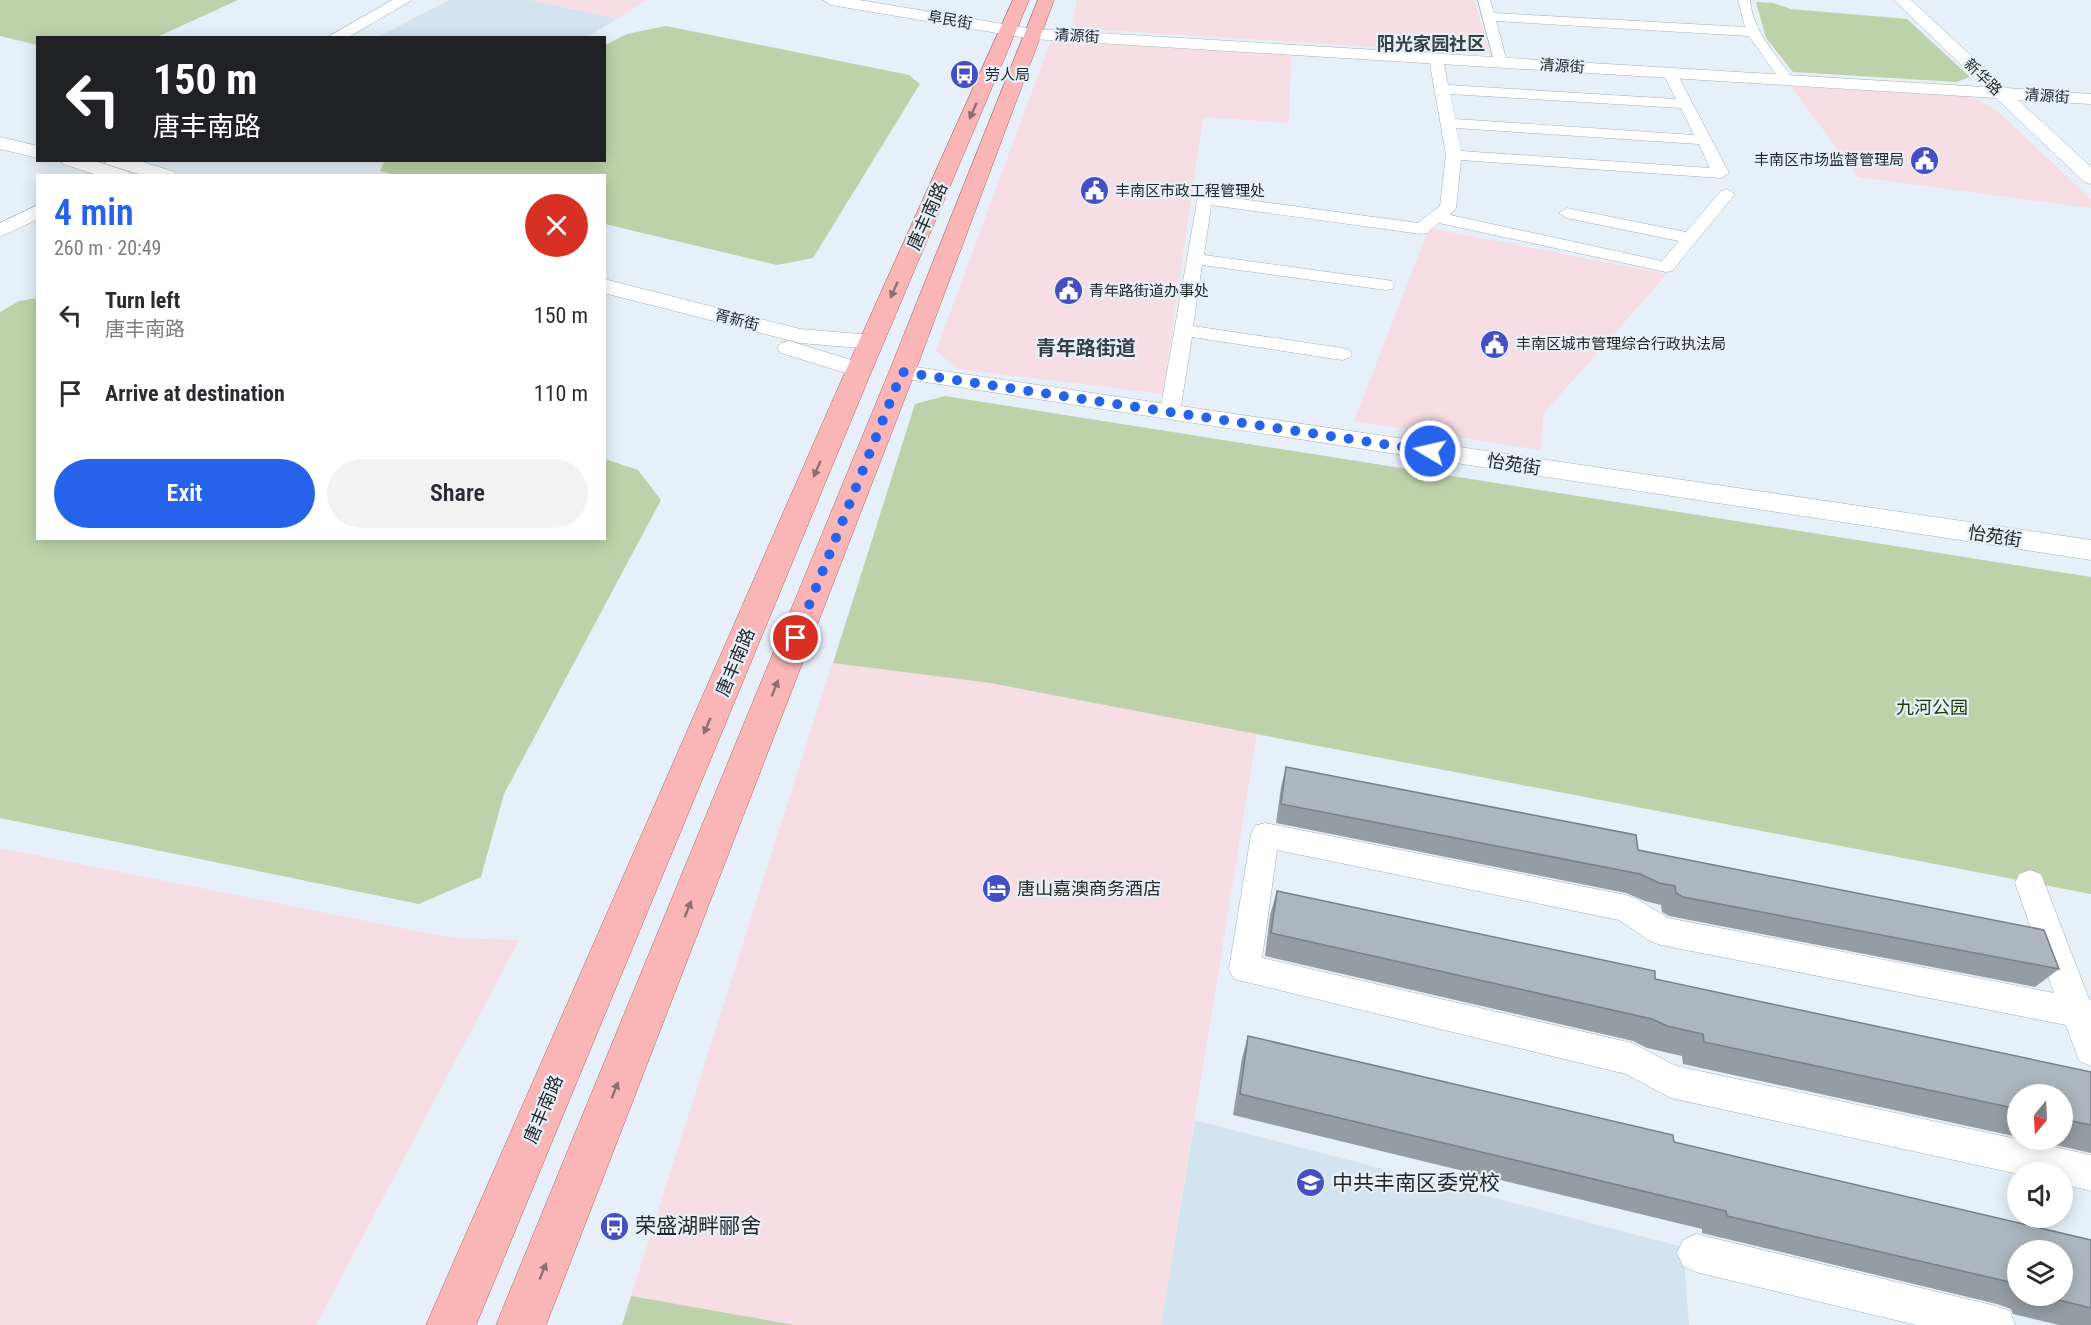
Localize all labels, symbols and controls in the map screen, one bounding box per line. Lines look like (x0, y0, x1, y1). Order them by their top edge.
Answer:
street label: 阜民街 (926, 7, 974, 33)
street label: 清源街 (1054, 26, 1100, 46)
district label: 阳光家园社区 (1377, 33, 1485, 54)
text: 150 m (153, 55, 258, 104)
street label: 清源街 (1539, 55, 1585, 77)
street label: 新华路 (1961, 55, 2005, 99)
bus stop icon: 劳人局 (948, 59, 980, 91)
icon: left (54, 60, 132, 138)
place label: 劳人局 (985, 66, 1030, 84)
street label: 清源街 (2024, 85, 2070, 107)
one-way arrow (968, 103, 977, 120)
text: 唐丰南路 (153, 111, 261, 143)
public building icon: 丰南区市场监督管理局 (1909, 144, 1941, 176)
place label: 丰南区市场监督管理局 (1754, 151, 1904, 169)
public building icon: 丰南区市政工程管理处 (1078, 175, 1110, 207)
street label: 唐丰南路 (903, 179, 951, 253)
place label: 丰南区市政工程管理处 (1115, 182, 1265, 200)
text: 4 min (54, 192, 134, 234)
button: close (525, 194, 588, 257)
text: 260 m · 20:49 (54, 236, 161, 260)
public building icon: 青年路街道办事处 (1052, 275, 1084, 307)
one-way arrow (889, 281, 899, 299)
place label: 青年路街道办事处 (1089, 282, 1209, 300)
text: Turn left (105, 288, 180, 313)
icon: left (54, 299, 87, 332)
text: 150 m (534, 303, 588, 328)
street label: 胥新街 (713, 306, 761, 334)
text: 唐丰南路 (105, 317, 185, 341)
public building icon: 丰南区城市管理综合行政执法局 (1479, 328, 1511, 360)
place label: 丰南区城市管理综合行政执法局 (1516, 335, 1726, 353)
district label: 青年路街道 (1036, 336, 1136, 360)
icon: arrive (54, 377, 87, 410)
text: Arrive at destination (105, 381, 285, 406)
text: 110 m (534, 381, 588, 406)
position arrow (1398, 419, 1462, 483)
street label: 怡苑街 (1486, 449, 1542, 479)
button: Exit (54, 459, 315, 528)
button: Share (327, 459, 588, 528)
one-way arrow (812, 460, 821, 478)
street label: 怡苑街 (1967, 521, 2023, 551)
pin (770, 612, 821, 663)
icon: arrive (779, 621, 812, 654)
street label: 唐丰南路 (711, 625, 759, 699)
one-way arrow (771, 679, 781, 697)
park label: 九河公园 (1896, 697, 1968, 718)
one-way arrow (702, 717, 712, 735)
hotel icon: 唐山嘉澳商务酒店 (980, 872, 1012, 904)
place label: 唐山嘉澳商务酒店 (1017, 878, 1161, 899)
one-way arrow (683, 899, 693, 917)
street label: 唐丰南路 (519, 1072, 567, 1146)
one-way arrow (610, 1080, 620, 1098)
north arrow (2007, 1084, 2073, 1150)
map controls (2007, 1084, 2073, 1306)
button: sound (2007, 1162, 2073, 1228)
school or university icon: 中共丰南区委党校 (1295, 1167, 1327, 1199)
place label: 中共丰南区委党校 (1332, 1171, 1500, 1195)
bus stop icon: 荣盛湖畔郦舍 (598, 1210, 630, 1242)
place label: 荣盛湖畔郦舍 (635, 1214, 761, 1238)
button: layers (2007, 1240, 2073, 1306)
one-way arrow (538, 1261, 548, 1279)

